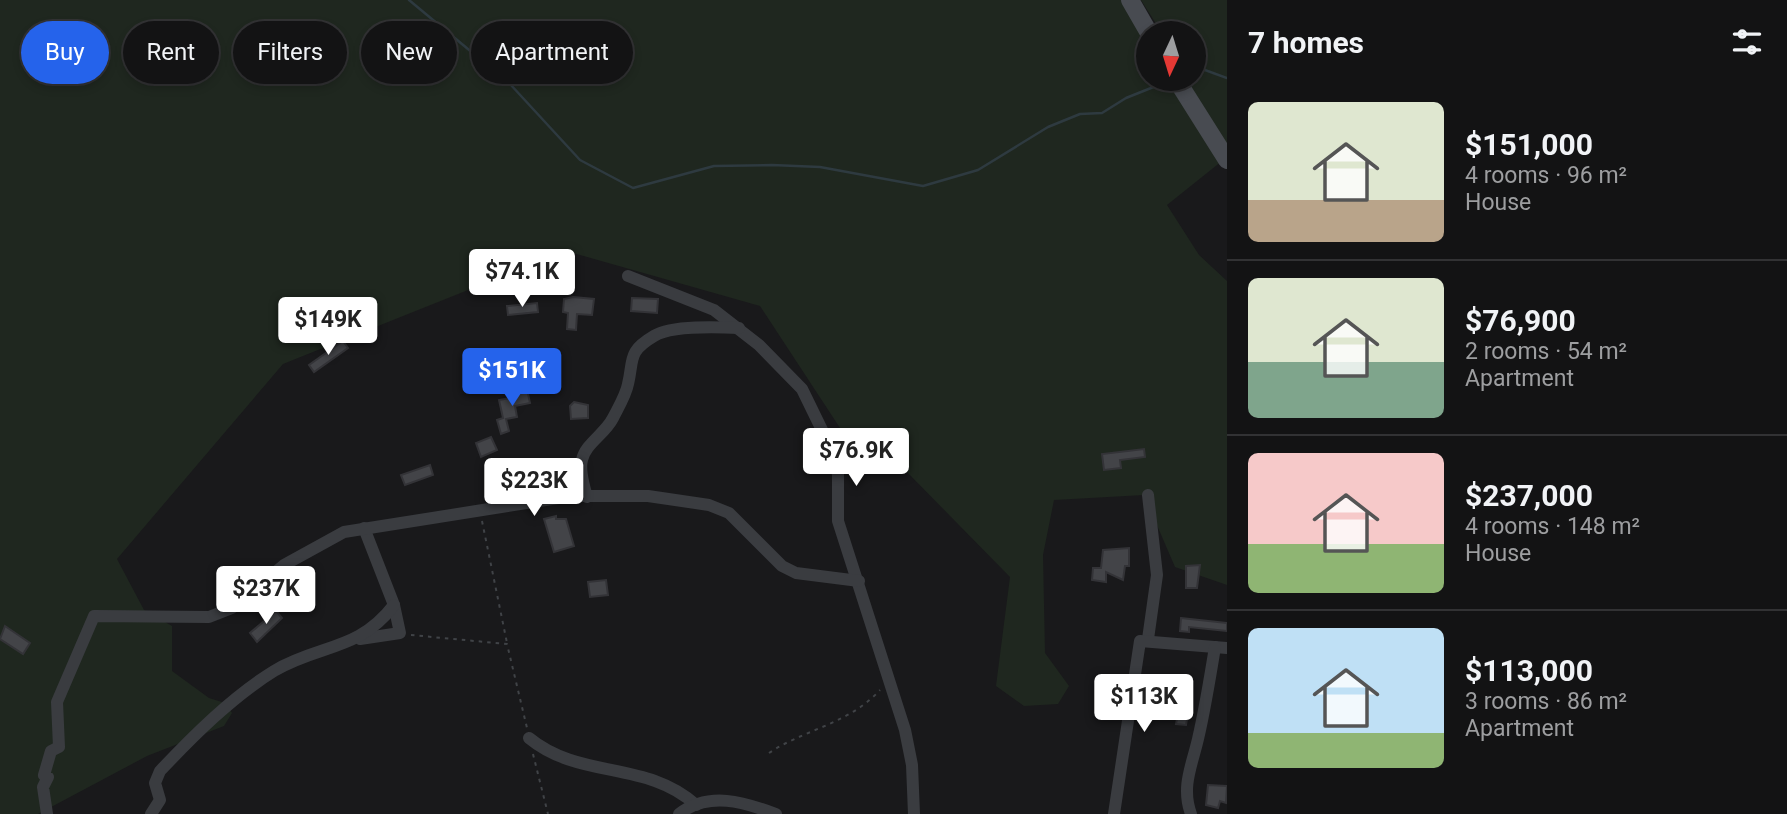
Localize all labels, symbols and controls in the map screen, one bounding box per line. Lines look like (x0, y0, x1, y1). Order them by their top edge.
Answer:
chip: Buy (21, 21, 109, 84)
chip: Rent (123, 21, 219, 84)
chip: Filters (233, 21, 347, 84)
chip: New (361, 21, 457, 84)
chip: Apartment (471, 21, 633, 84)
north arrow (1136, 21, 1206, 91)
map controls (1136, 21, 1206, 91)
icon: filters (1728, 23, 1766, 61)
text: 7 homes (1248, 25, 1364, 60)
text: $151,000 (1465, 127, 1593, 162)
icon: home (1304, 130, 1388, 214)
text: 4 rooms · 96 m² (1465, 162, 1627, 189)
text: House (1465, 189, 1531, 216)
pin: $74.1K (465, 250, 579, 309)
text: $74.1K (485, 258, 559, 285)
pin: $149K (279, 298, 377, 357)
text: $76,900 (1465, 303, 1576, 338)
text: $149K (294, 306, 362, 333)
icon: home (1304, 306, 1388, 390)
text: 2 rooms · 54 m² (1465, 338, 1627, 365)
pin: $151K (463, 348, 561, 408)
text: $151K (478, 357, 546, 384)
text: Apartment (1465, 365, 1574, 392)
pin: $76.9K (799, 428, 913, 488)
text: $76.9K (819, 437, 893, 464)
pin: $223K (485, 458, 583, 518)
text: $223K (500, 467, 568, 494)
text: $237,000 (1465, 478, 1593, 513)
icon: home (1304, 481, 1388, 565)
text: 4 rooms · 148 m² (1465, 513, 1640, 540)
text: House (1465, 540, 1531, 567)
pin: $237K (217, 566, 315, 626)
text: $237K (232, 575, 300, 602)
text: $113,000 (1465, 653, 1593, 688)
icon: home (1304, 656, 1388, 740)
pin: $113K (1095, 674, 1193, 734)
text: $113K (1110, 683, 1178, 710)
text: 3 rooms · 86 m² (1465, 688, 1627, 715)
text: Apartment (1465, 715, 1574, 742)

